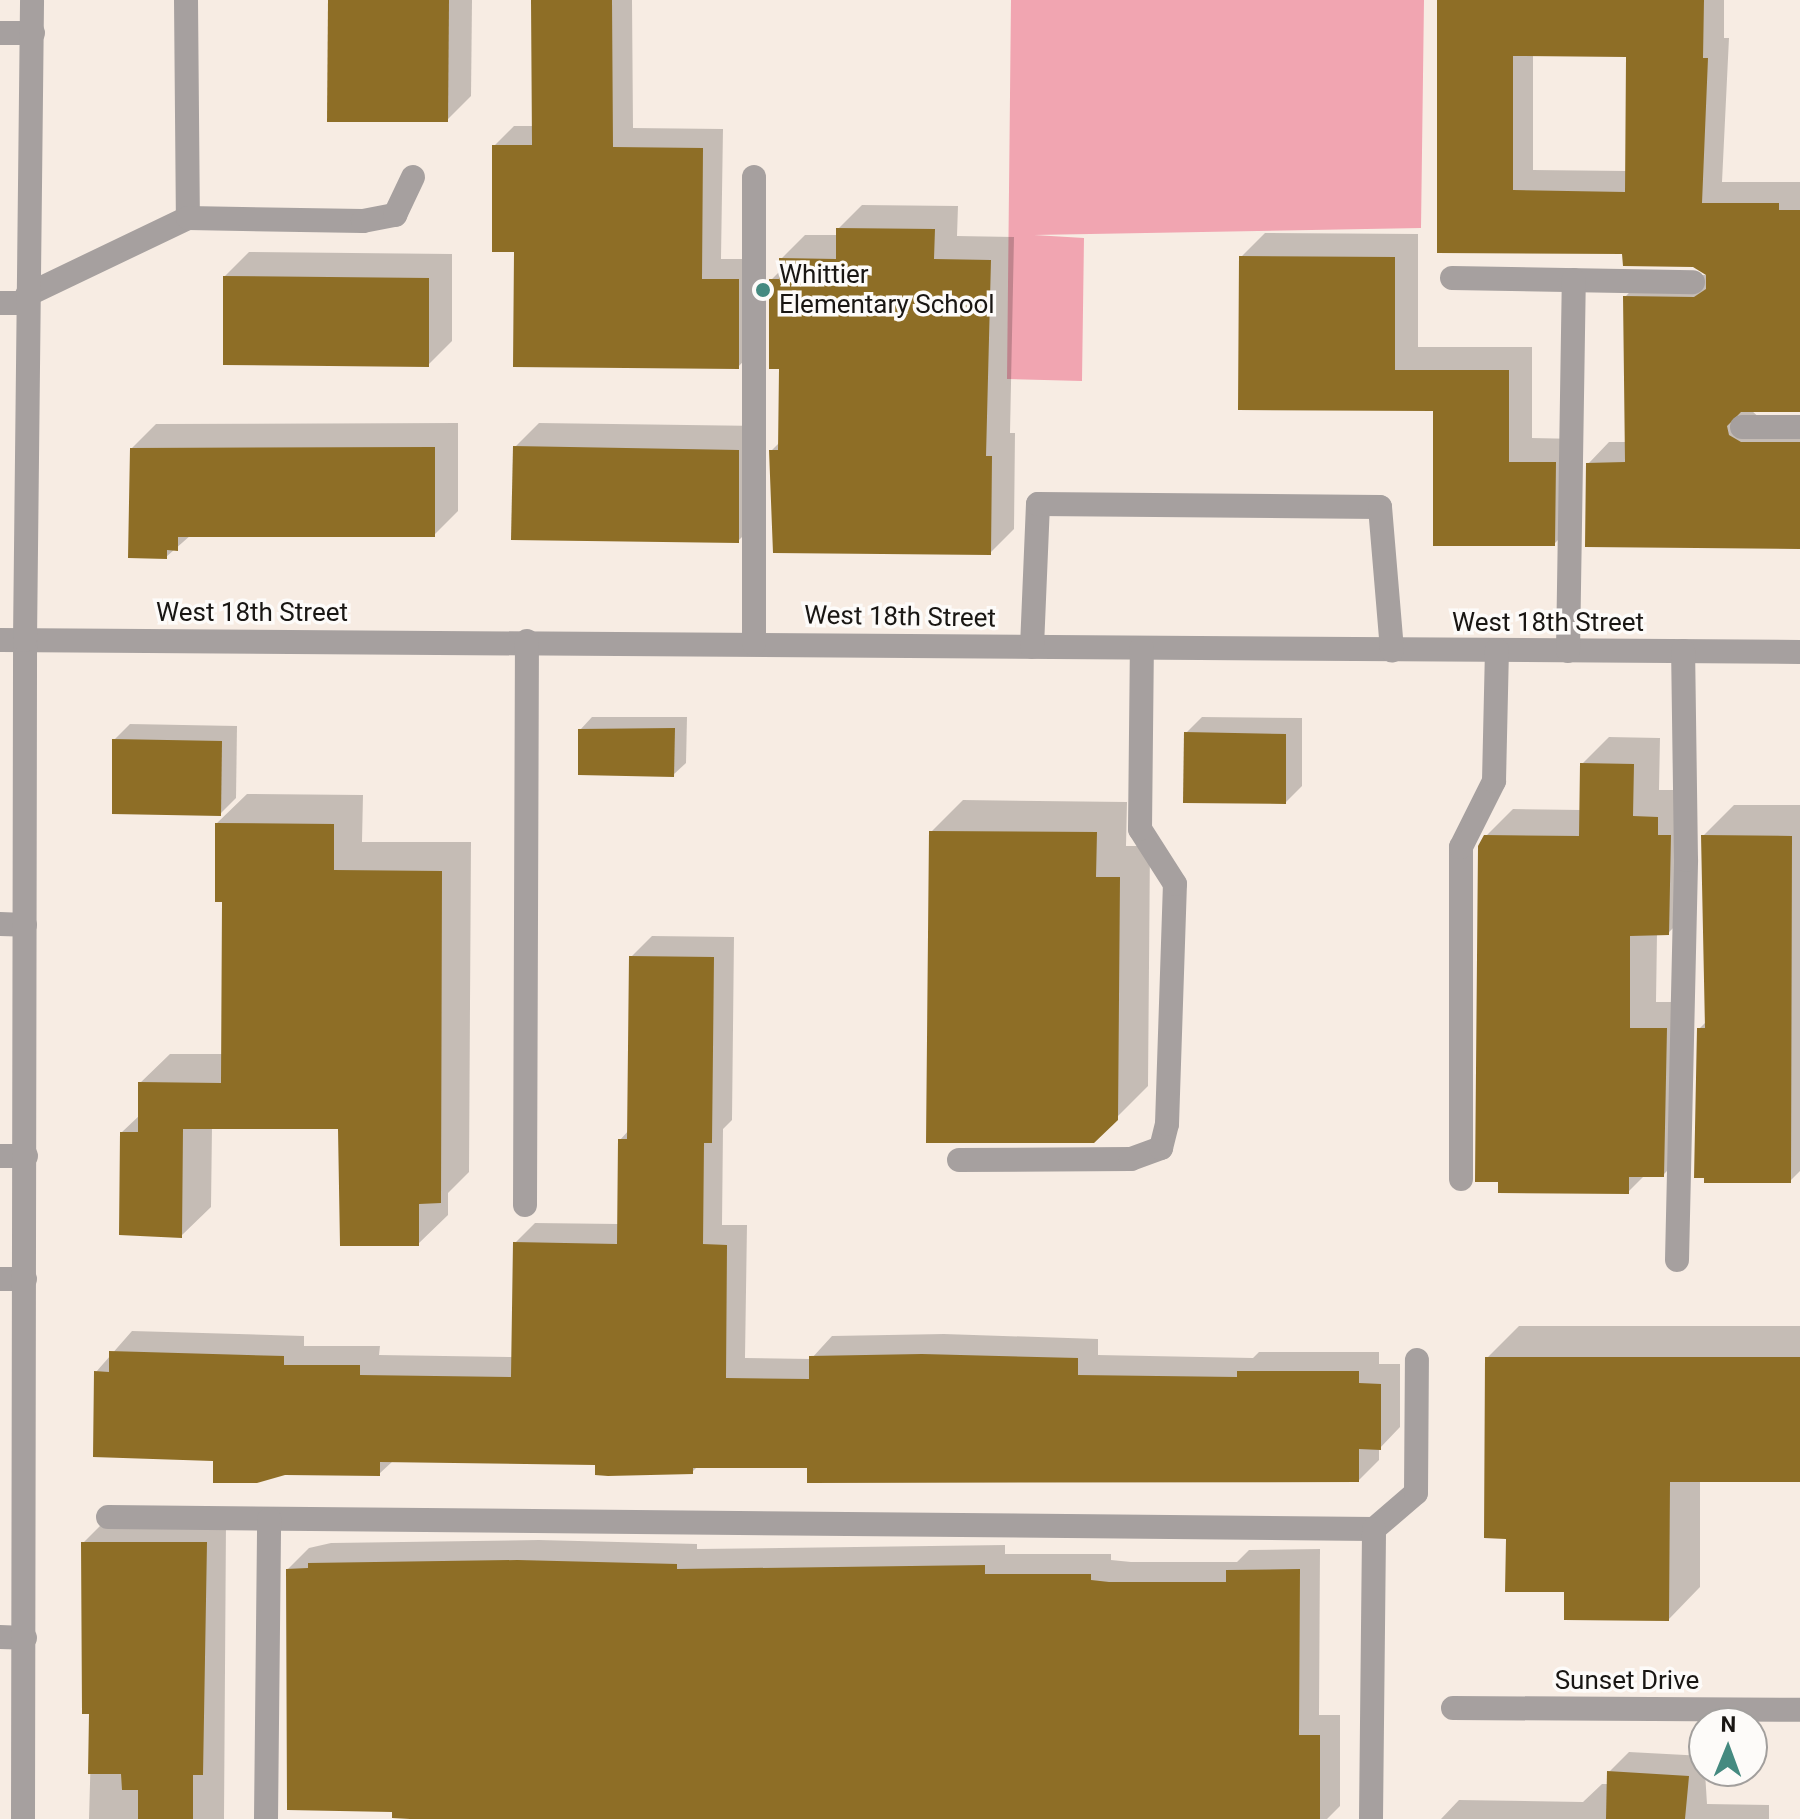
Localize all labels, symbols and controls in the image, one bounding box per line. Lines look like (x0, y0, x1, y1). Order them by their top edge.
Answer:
place label: Whittier Elementary School (779, 259, 995, 320)
marker: Whittier Elementary School (754, 281, 772, 299)
street label: West 18th Street (156, 597, 348, 629)
street label: West 18th Street (804, 600, 996, 634)
street label: West 18th Street (1452, 607, 1644, 639)
street label: Sunset Drive (1555, 1665, 1699, 1697)
north arrow (1688, 1707, 1768, 1787)
text: N (1720, 1712, 1736, 1737)

